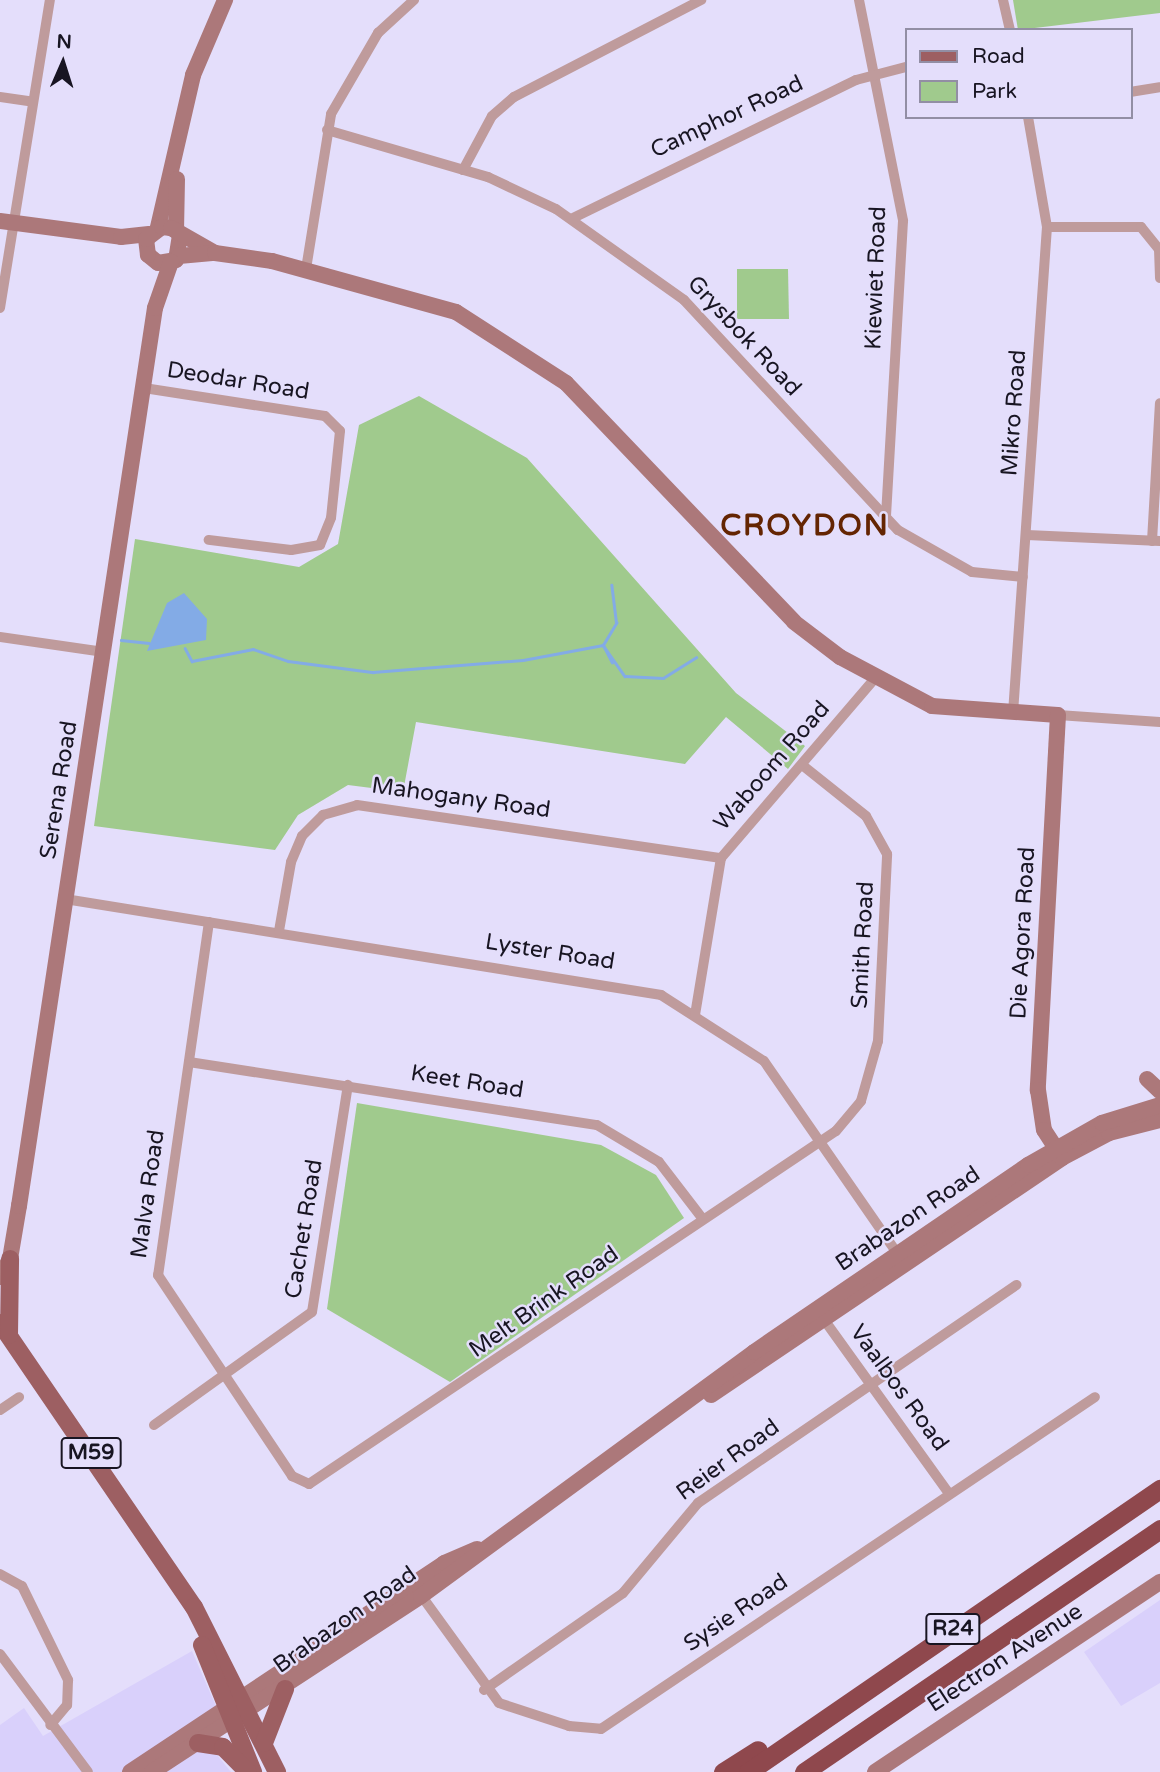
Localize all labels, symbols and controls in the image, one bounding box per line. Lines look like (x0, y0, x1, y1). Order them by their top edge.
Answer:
north arrow (28, 28, 98, 98)
legend (904, 28, 1132, 119)
text: N (56, 31, 72, 53)
text: Road (972, 44, 1025, 69)
street label: Camphor Road (646, 70, 808, 164)
text: Park (972, 79, 1017, 104)
street label: Kiewiet Road (860, 206, 892, 350)
street label: Grysbok Road (681, 270, 807, 402)
street label: Mikro Road (996, 349, 1032, 477)
street label: Deodar Road (165, 356, 311, 406)
district label: CROYDON (721, 508, 889, 544)
street label: Waboom Road (708, 696, 836, 836)
street label: Serena Road (34, 719, 84, 861)
street label: Mahogany Road (370, 772, 552, 824)
street label: Die Agora Road (1005, 846, 1041, 1020)
street label: Smith Road (846, 881, 880, 1009)
street label: Lyster Road (483, 928, 617, 976)
street label: Keet Road (409, 1059, 525, 1105)
street label: Malva Road (125, 1128, 171, 1260)
street label: Cachet Road (279, 1157, 329, 1301)
street label: Brabazon Road (831, 1161, 985, 1277)
street label: Melt Brink Road (464, 1240, 624, 1364)
street label: Vaalbos Road (844, 1319, 954, 1457)
street label: Reier Road (671, 1413, 785, 1507)
road number: M59 (60, 1436, 122, 1470)
street label: Brabazon Road (268, 1560, 422, 1680)
street label: Sysie Road (679, 1568, 793, 1658)
street label: Electron Avenue (922, 1598, 1088, 1718)
road number: R24 (925, 1612, 981, 1646)

